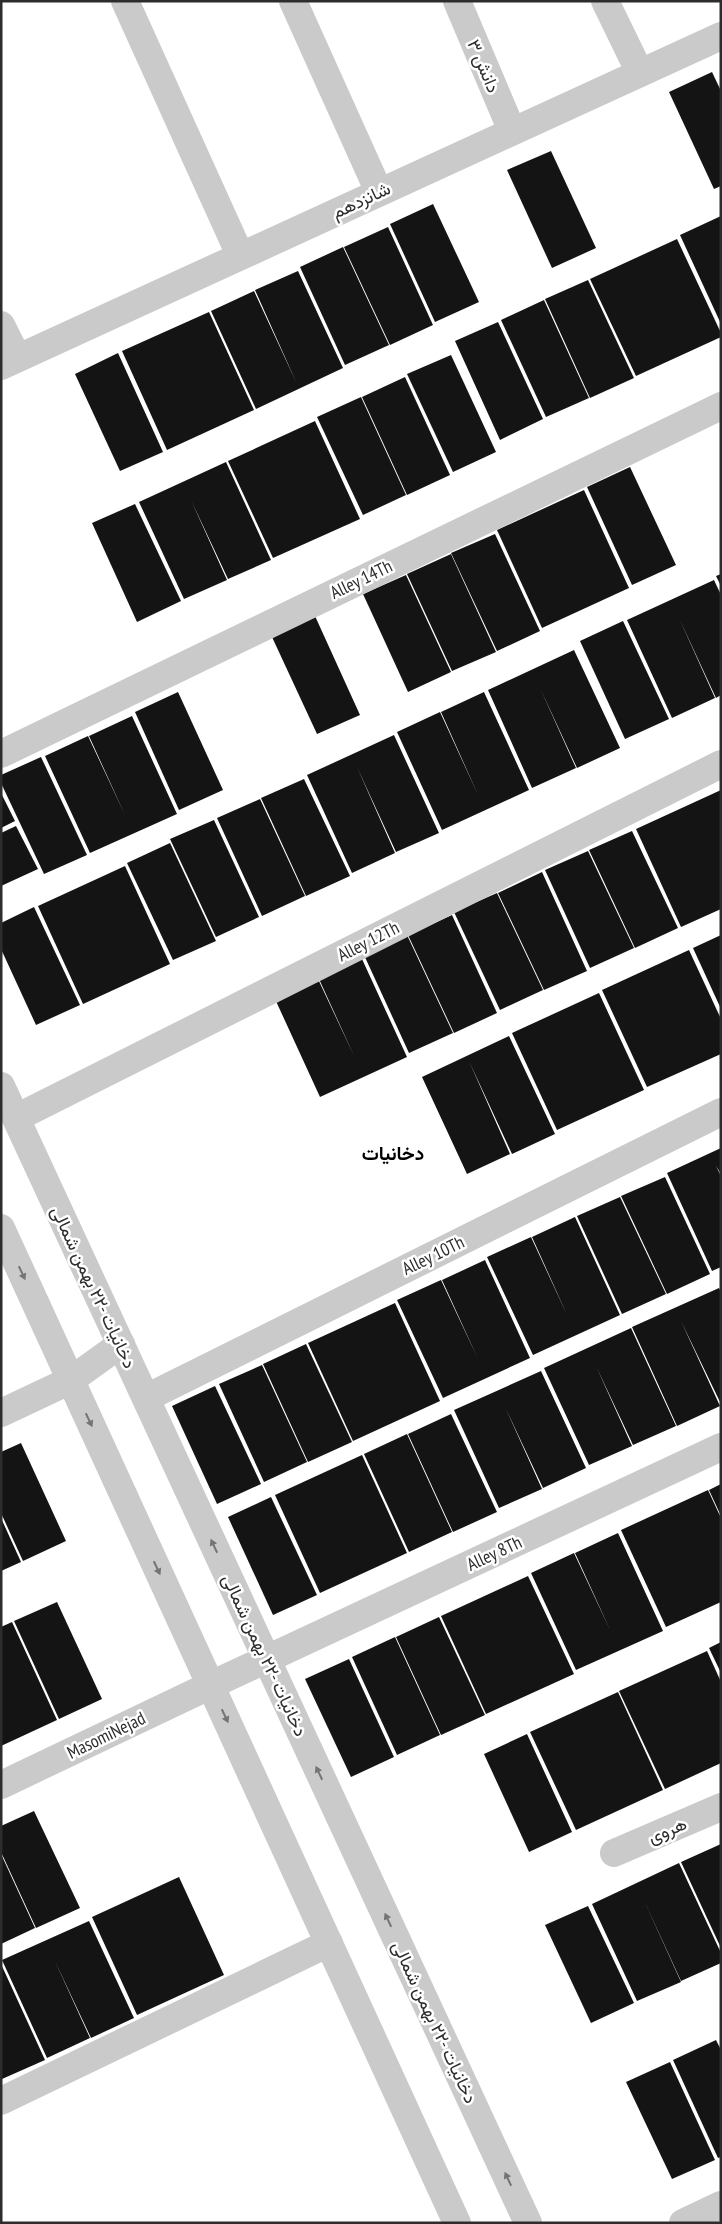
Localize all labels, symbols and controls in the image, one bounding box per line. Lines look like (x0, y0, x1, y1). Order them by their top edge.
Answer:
street label: دانش ۳ (463, 36, 505, 96)
street label: شانزدهم (328, 176, 394, 224)
street label: Alley 14Th (326, 554, 396, 604)
street label: Alley 12Th (333, 916, 403, 966)
district label: دخانیات (362, 1141, 424, 1165)
street label: دخانیات -۲۲ بهمن شمالی (46, 1202, 142, 1372)
street label: Alley 10Th (398, 1230, 468, 1280)
one-way arrow (18, 1266, 26, 1280)
one-way arrow (86, 1413, 94, 1427)
street label: Alley 8Th (463, 1530, 525, 1576)
one-way arrow (210, 1539, 218, 1553)
one-way arrow (154, 1561, 162, 1575)
street label: دخانیات -۲۲ بهمن شمالی (217, 1570, 313, 1740)
street label: MasomiNejad (63, 1706, 149, 1764)
one-way arrow (221, 1709, 229, 1723)
one-way arrow (315, 1766, 323, 1780)
street label: هروی (644, 1812, 690, 1848)
one-way arrow (383, 1913, 391, 1927)
street label: دخانیات -۲۲ بهمن شمالی (387, 1937, 483, 2107)
one-way arrow (503, 2171, 512, 2186)

